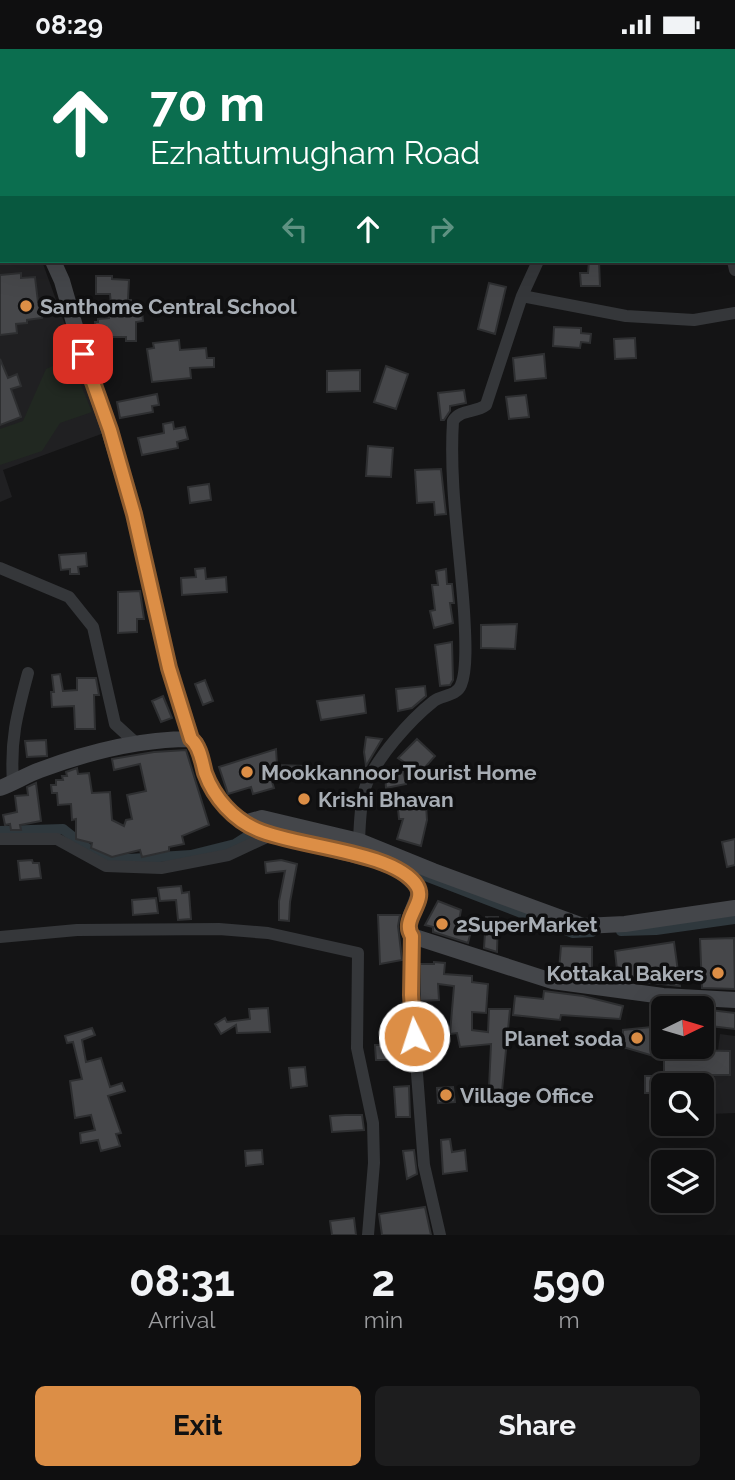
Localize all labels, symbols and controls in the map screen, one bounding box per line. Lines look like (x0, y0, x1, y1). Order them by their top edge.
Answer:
text: 08:29 (35, 10, 103, 40)
text: 70 m (150, 75, 265, 132)
icon: ahead (35, 77, 126, 168)
text: Ezhattumugham Road (150, 134, 480, 171)
icon: left (276, 210, 314, 248)
icon: ahead (349, 210, 387, 248)
icon: right (422, 210, 460, 248)
place label: Santhome Central School (40, 294, 297, 319)
marker: Santhome Central School (18, 298, 34, 314)
pin (53, 324, 113, 384)
icon: arrive (64, 335, 102, 373)
place label: Mookkannoor Tourist Home (261, 760, 537, 785)
marker: Mookkannoor Tourist Home (239, 764, 255, 780)
place label: Krishi Bhavan (318, 787, 454, 812)
marker: Krishi Bhavan (296, 791, 312, 807)
place label: 2SuperMarket (456, 912, 598, 937)
marker: 2SuperMarket (434, 916, 450, 932)
place label: Kottakal Bakers (547, 961, 704, 986)
marker: Kottakal Bakers (710, 965, 726, 981)
north arrow (651, 996, 714, 1059)
map controls (651, 996, 714, 1213)
position arrow (377, 999, 451, 1073)
place label: Planet soda (504, 1026, 623, 1051)
marker: Planet soda (629, 1030, 645, 1046)
button: search (651, 1073, 714, 1136)
place label: Village Office (460, 1083, 594, 1108)
marker: Village Office (438, 1087, 454, 1103)
button: layers (651, 1150, 714, 1213)
text: 08:31 (129, 1257, 235, 1306)
text: 2 (372, 1257, 395, 1306)
text: 590 (532, 1257, 606, 1306)
text: Arrival (148, 1306, 216, 1333)
text: min (364, 1306, 403, 1333)
text: m (559, 1306, 580, 1333)
button: Exit (35, 1386, 361, 1466)
button: Share (375, 1386, 700, 1466)

